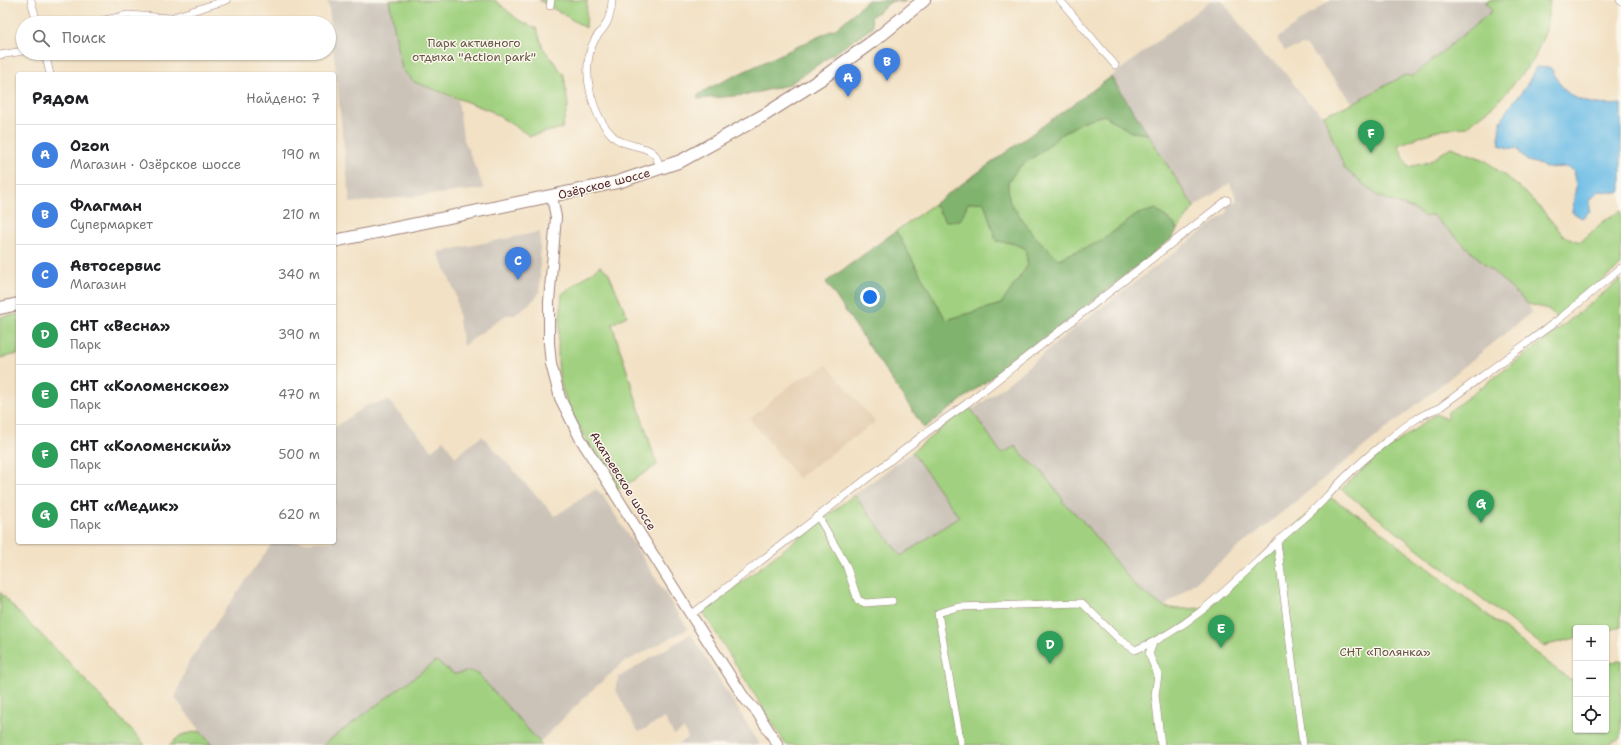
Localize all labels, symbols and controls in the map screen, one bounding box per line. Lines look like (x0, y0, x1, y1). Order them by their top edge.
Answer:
search box (16, 16, 336, 60)
icon: search (30, 27, 52, 49)
text: Поиск (62, 28, 106, 48)
park label: Парк активного отдыха "Action park" (412, 35, 536, 65)
pin: B (874, 48, 900, 81)
pin: A (835, 64, 861, 97)
text: Рядом (32, 87, 89, 109)
text: Найдено: 7 (246, 90, 320, 107)
pin: F (1358, 120, 1384, 153)
text: Ozon (70, 136, 110, 156)
text: A (40, 146, 50, 163)
text: 190 m (281, 146, 320, 163)
text: Магазин · Озёрское шоссе (70, 156, 241, 173)
street label: Озёрское шоссе (556, 165, 652, 203)
text: Флагман (70, 196, 142, 216)
text: B (41, 206, 49, 223)
text: 210 m (282, 206, 320, 223)
text: Супермаркет (70, 216, 153, 233)
pin: C (505, 247, 531, 280)
text: Автосервис (70, 256, 161, 276)
text: C (41, 266, 49, 283)
text: 340 m (278, 266, 320, 283)
text: Магазин (70, 276, 126, 293)
your location (860, 287, 880, 307)
text: СНТ «Весна» (70, 316, 170, 336)
text: D (40, 326, 50, 343)
text: 390 m (278, 326, 320, 343)
text: Парк (70, 336, 101, 353)
text: СНТ «Коломенское» (70, 376, 229, 396)
text: E (41, 386, 49, 403)
text: 470 m (278, 386, 320, 403)
text: Парк (70, 396, 101, 413)
street label: Акатьевское шоссе (586, 429, 660, 534)
text: СНТ «Коломенский» (70, 436, 231, 456)
text: F (41, 446, 49, 463)
text: 500 m (278, 446, 320, 463)
text: Парк (70, 456, 101, 473)
pin: G (1468, 490, 1494, 523)
text: СНТ «Медик» (70, 496, 179, 516)
text: G (40, 506, 50, 523)
text: 620 m (278, 506, 320, 523)
text: Парк (70, 516, 101, 533)
pin: E (1208, 615, 1234, 648)
map controls (1573, 625, 1609, 733)
button: + (1573, 625, 1609, 661)
pin: D (1037, 631, 1063, 664)
park label: СНТ «Полянка» (1339, 644, 1431, 660)
button: − (1573, 661, 1609, 697)
button: locate (1573, 697, 1609, 733)

